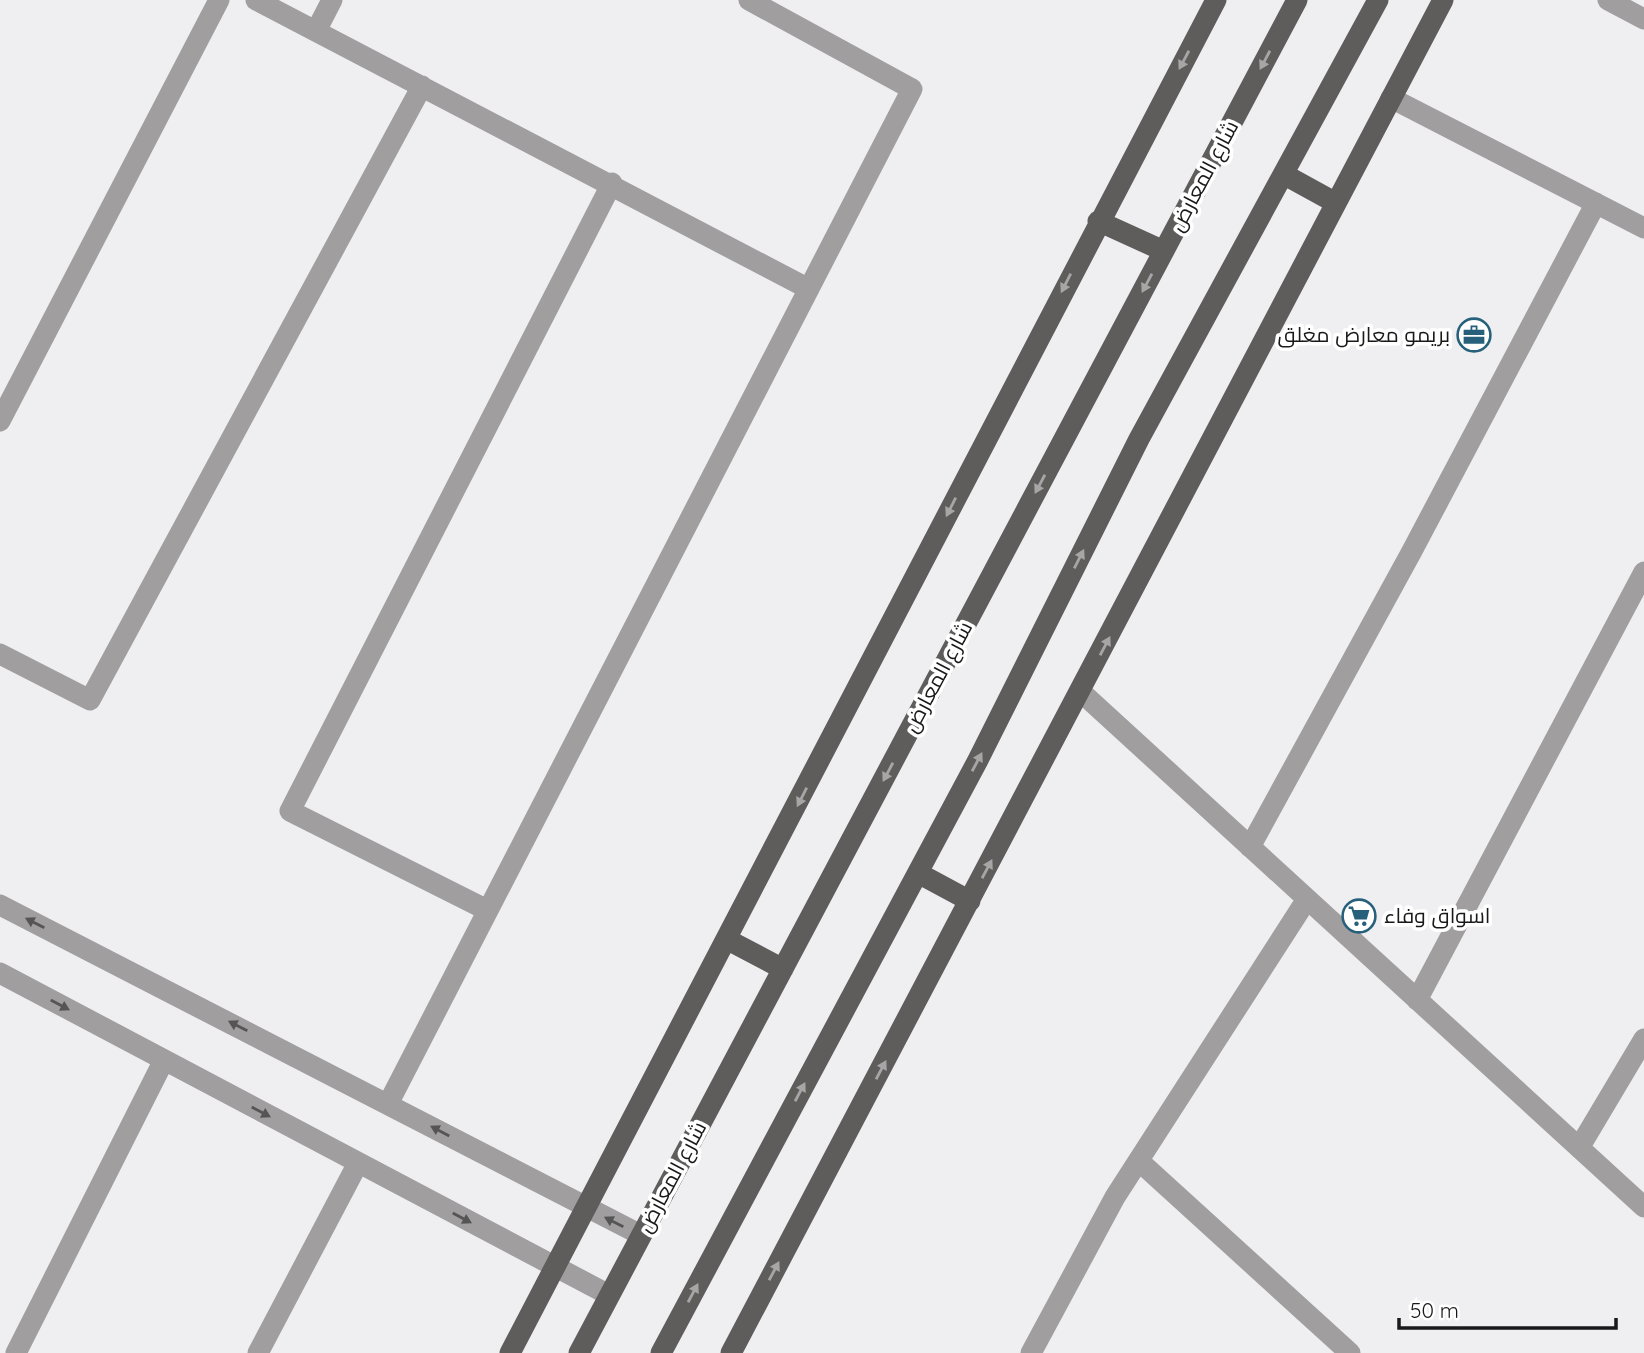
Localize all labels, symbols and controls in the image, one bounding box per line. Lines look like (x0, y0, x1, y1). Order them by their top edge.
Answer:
one-way arrow (1178, 50, 1189, 70)
one-way arrow (1259, 50, 1270, 70)
street label: شارع المعارض (1163, 116, 1245, 236)
one-way arrow (1061, 273, 1072, 293)
one-way arrow (1141, 273, 1153, 293)
office icon: بريمو معارض مغلق (1455, 316, 1493, 354)
place label: بريمو معارض مغلق (1277, 321, 1450, 348)
one-way arrow (1035, 474, 1046, 494)
one-way arrow (945, 497, 957, 517)
one-way arrow (1073, 549, 1084, 569)
street label: شارع المعارض (897, 617, 979, 737)
one-way arrow (1099, 636, 1110, 656)
one-way arrow (971, 752, 983, 772)
one-way arrow (882, 762, 894, 782)
one-way arrow (796, 787, 808, 807)
one-way arrow (982, 859, 993, 879)
supermarket icon: اسواق وفاء (1340, 897, 1378, 935)
place label: اسواق وفاء (1384, 902, 1490, 929)
one-way arrow (25, 918, 45, 929)
one-way arrow (50, 999, 70, 1011)
one-way arrow (228, 1021, 248, 1032)
one-way arrow (875, 1060, 887, 1080)
one-way arrow (794, 1083, 806, 1102)
one-way arrow (252, 1105, 272, 1117)
street label: شارع المعارض (631, 1117, 713, 1237)
one-way arrow (430, 1125, 450, 1137)
one-way arrow (453, 1212, 472, 1224)
one-way arrow (604, 1216, 624, 1227)
one-way arrow (768, 1261, 780, 1281)
one-way arrow (687, 1283, 699, 1303)
scale bar (1399, 1286, 1616, 1330)
text: 50 m (1410, 1297, 1459, 1323)

